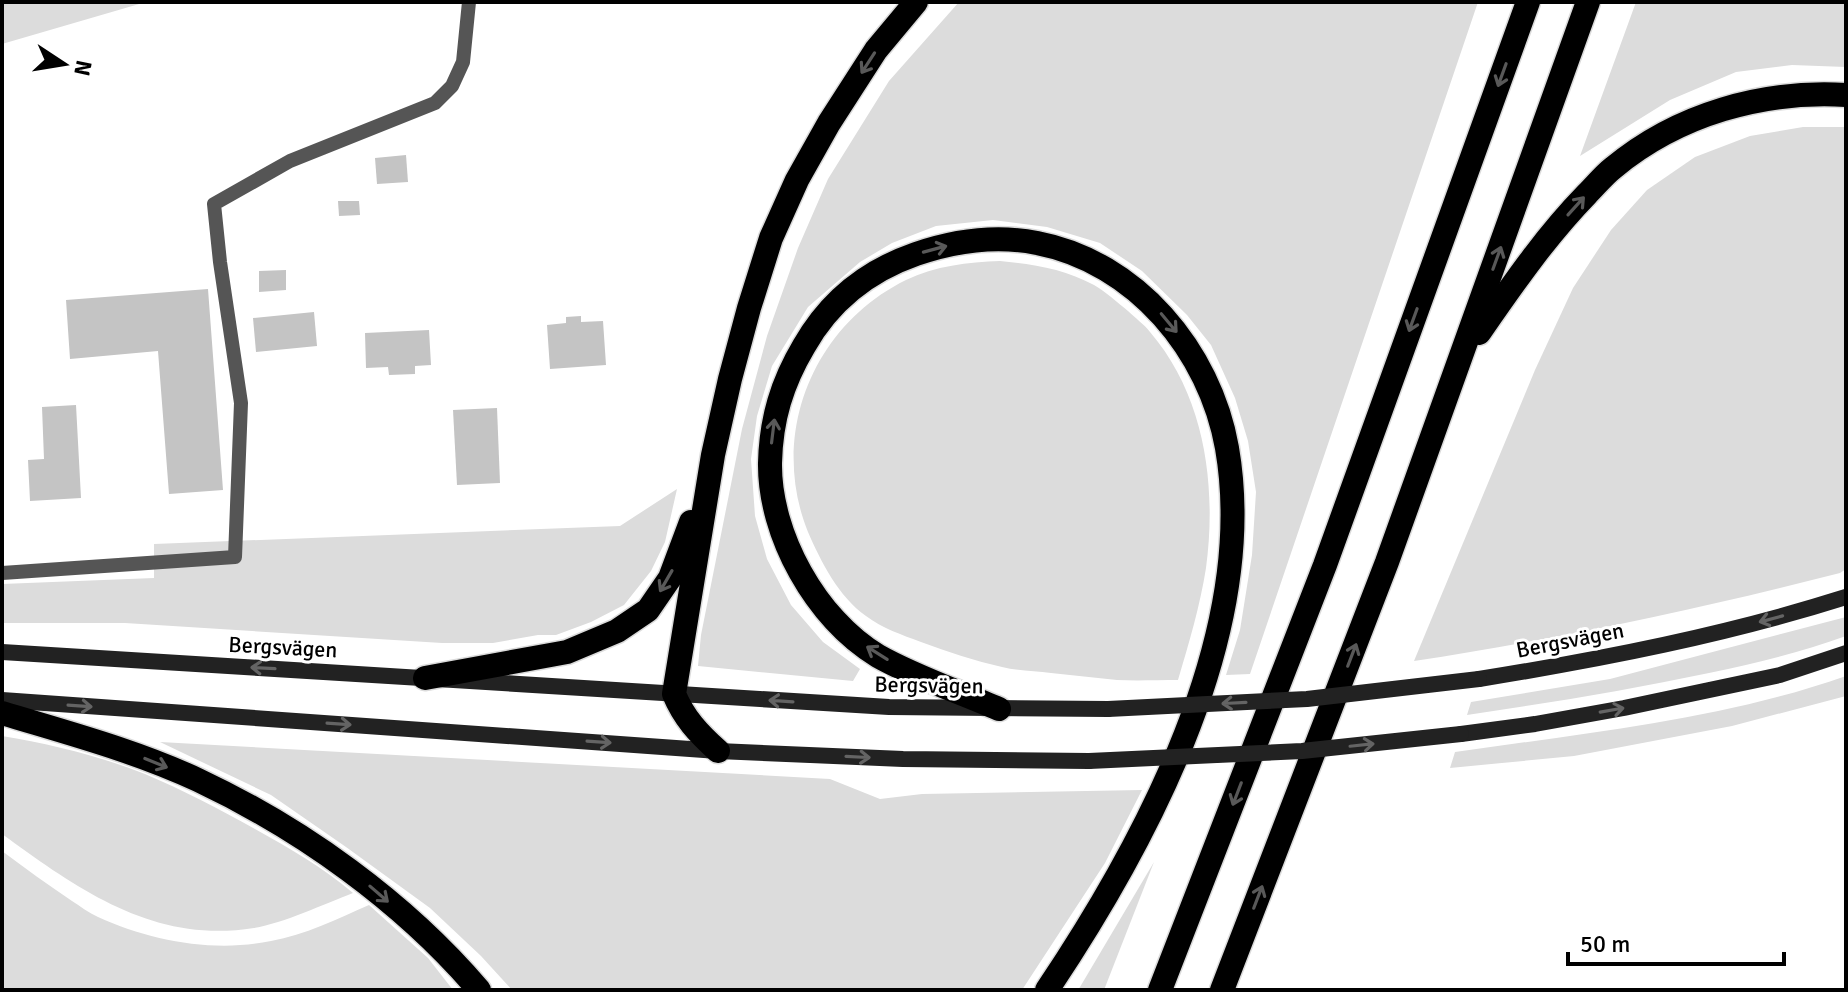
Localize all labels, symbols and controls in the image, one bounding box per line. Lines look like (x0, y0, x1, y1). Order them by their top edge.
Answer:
north arrow (24, 24, 104, 104)
one-way arrow (859, 51, 876, 73)
text: N (68, 58, 98, 78)
one-way arrow (1493, 63, 1508, 88)
one-way arrow (1566, 197, 1584, 217)
one-way arrow (921, 240, 947, 255)
one-way arrow (1491, 246, 1505, 271)
one-way arrow (1405, 307, 1420, 332)
one-way arrow (1159, 312, 1177, 333)
one-way arrow (765, 418, 780, 445)
one-way arrow (658, 569, 674, 592)
one-way arrow (1759, 612, 1785, 627)
street label: Bergsvägen (1514, 616, 1626, 664)
street label: Bergsvägen (228, 631, 338, 663)
one-way arrow (1346, 643, 1360, 668)
one-way arrow (866, 645, 889, 661)
one-way arrow (250, 660, 277, 675)
street label: Bergsvägen (874, 671, 984, 699)
one-way arrow (768, 693, 795, 708)
one-way arrow (1221, 695, 1248, 710)
one-way arrow (66, 699, 93, 714)
one-way arrow (1599, 702, 1624, 717)
one-way arrow (325, 717, 352, 732)
one-way arrow (585, 735, 611, 750)
one-way arrow (1348, 737, 1375, 752)
one-way arrow (844, 750, 871, 765)
one-way arrow (143, 757, 168, 771)
one-way arrow (1228, 781, 1243, 806)
one-way arrow (368, 885, 389, 903)
one-way arrow (1252, 885, 1266, 910)
scale bar (1568, 916, 1784, 966)
text: 50 m (1580, 929, 1630, 959)

